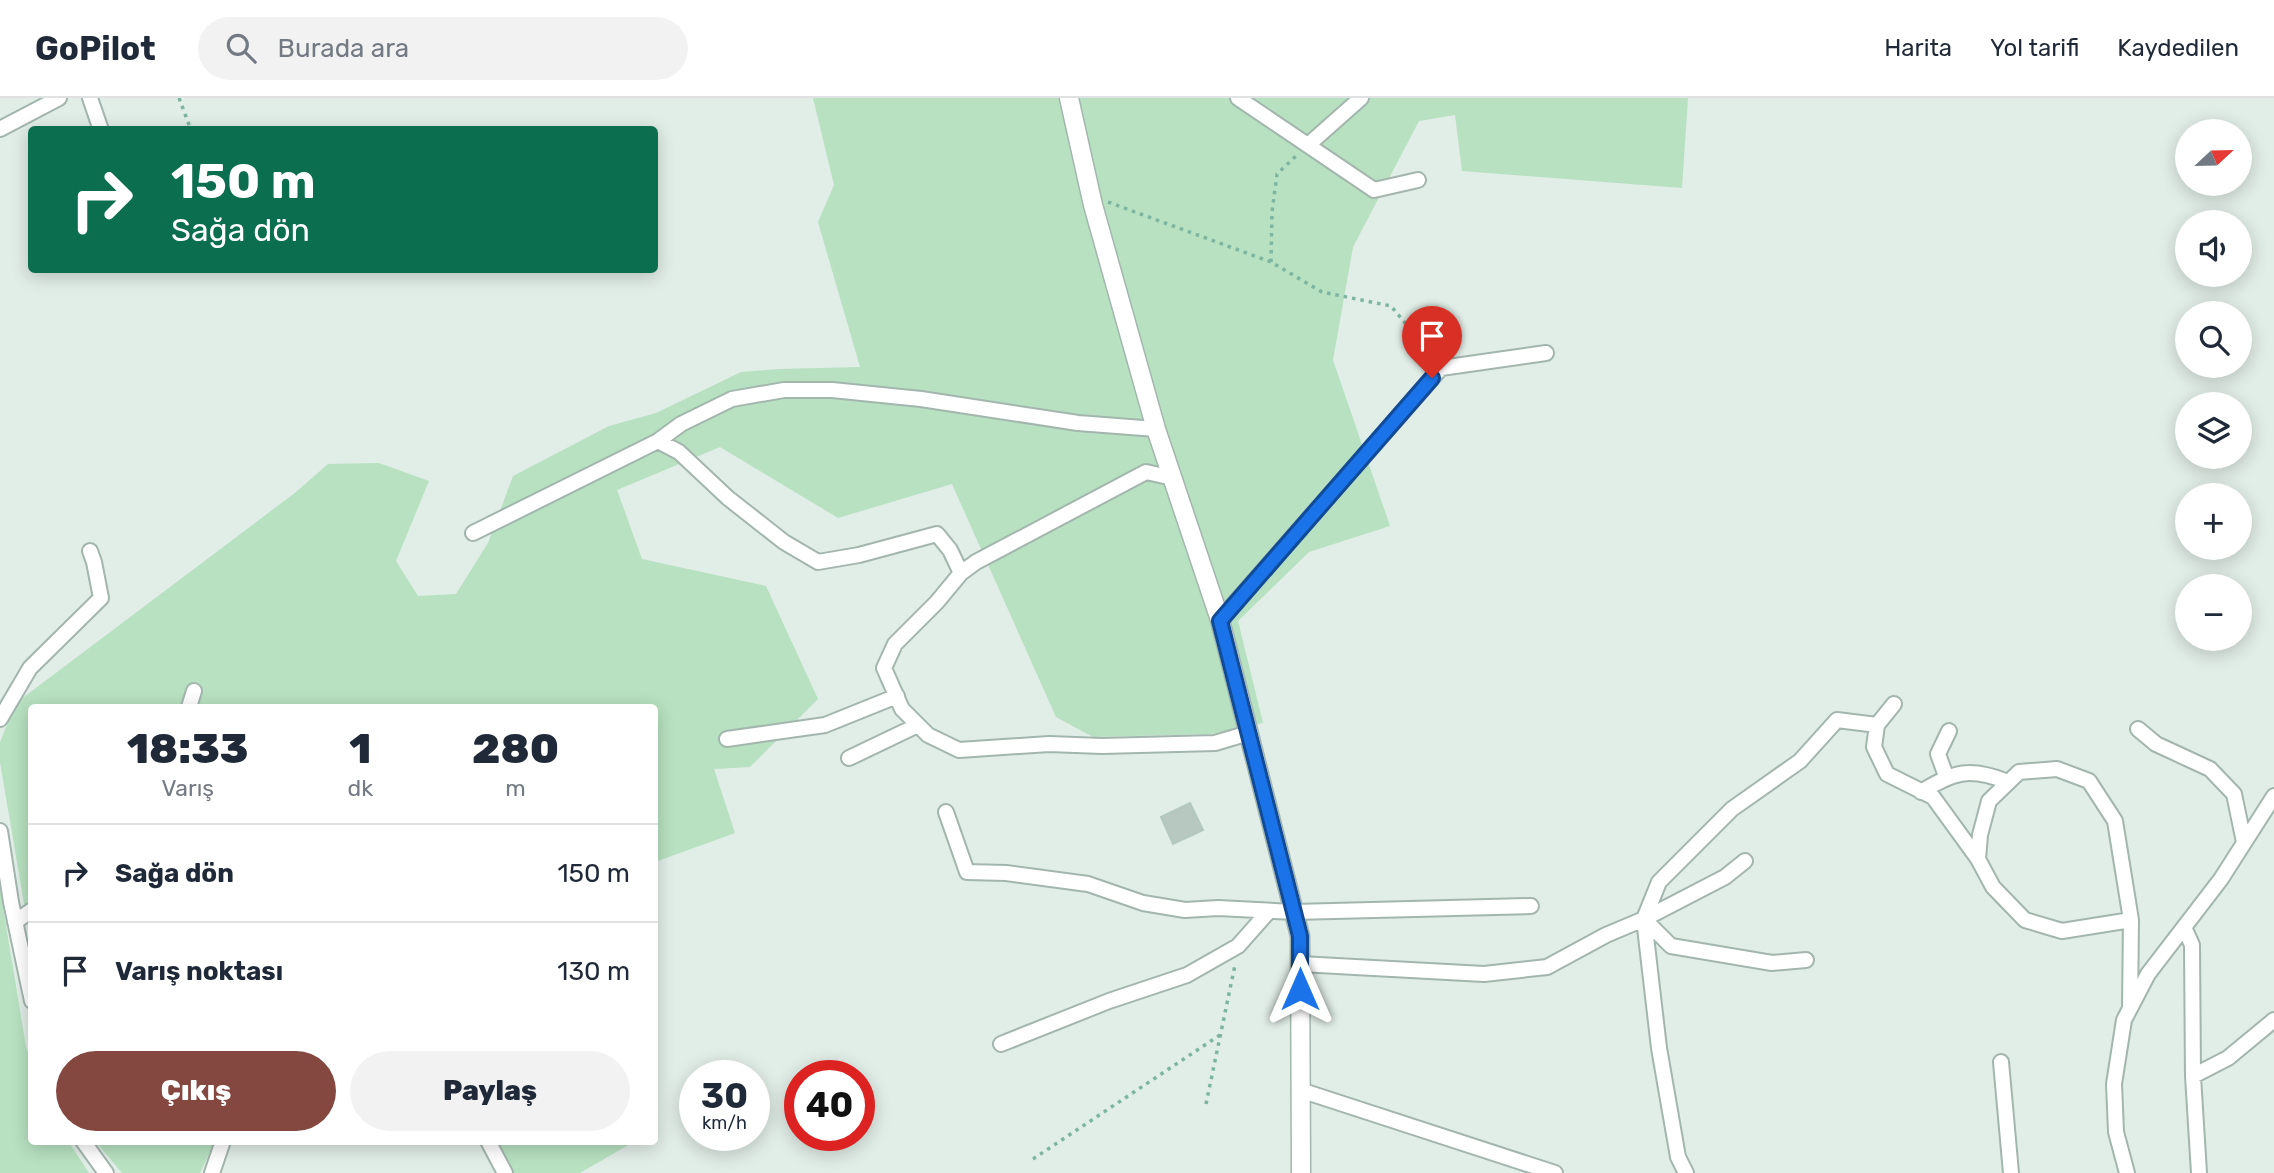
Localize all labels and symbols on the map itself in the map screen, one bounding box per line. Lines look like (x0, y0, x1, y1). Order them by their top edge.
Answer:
north arrow (2175, 119, 2252, 196)
pin (1402, 306, 1462, 378)
position arrow (1263, 952, 1337, 1026)
speed limit sign: 40 (784, 1060, 875, 1151)

